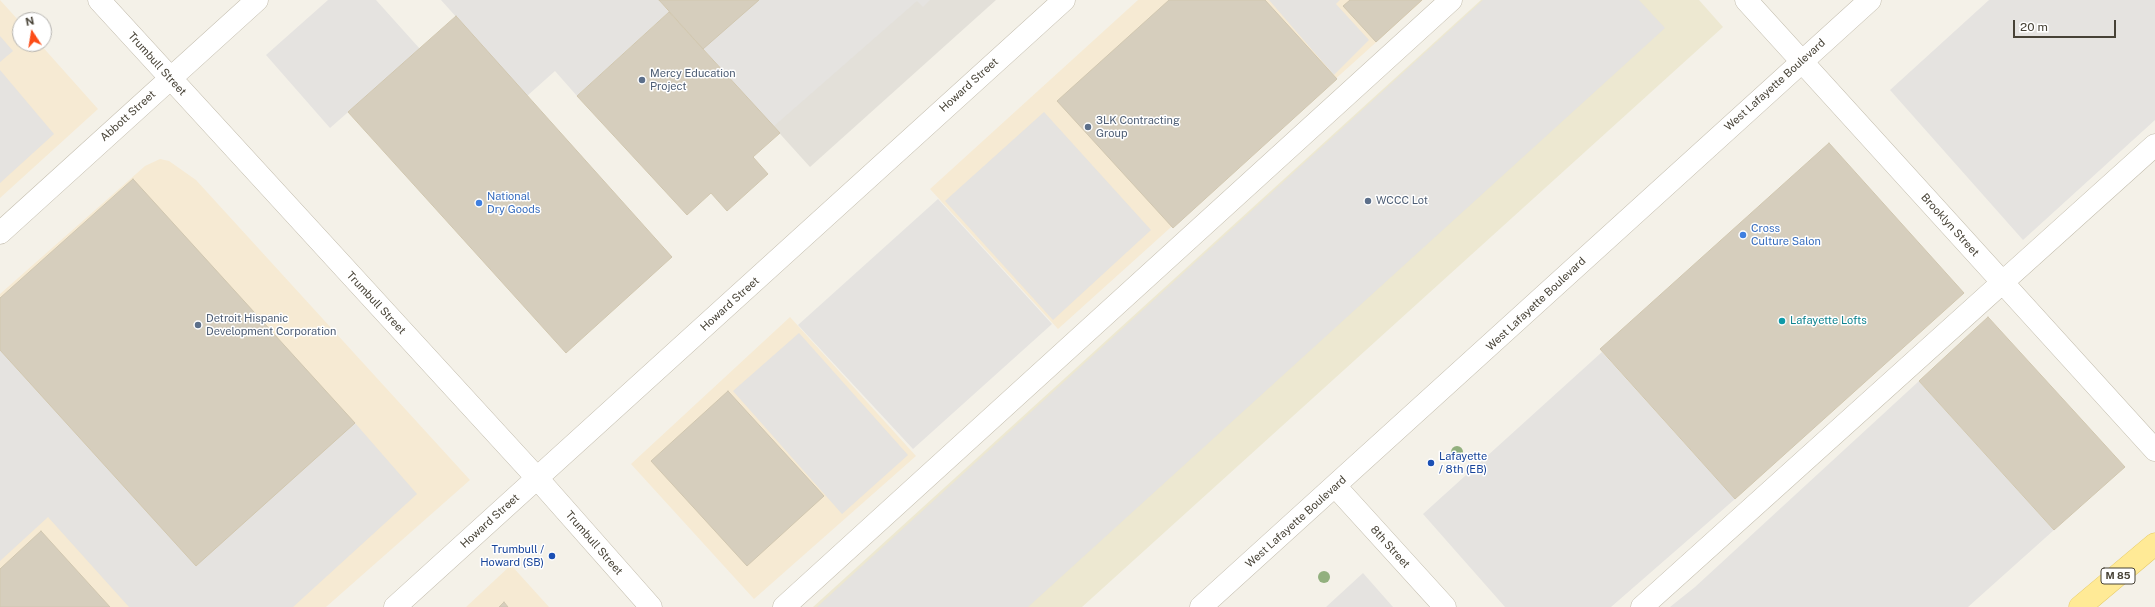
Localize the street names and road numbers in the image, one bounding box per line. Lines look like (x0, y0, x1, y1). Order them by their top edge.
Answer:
street label: Trumbull Street (125, 30, 189, 98)
street label: West Lafayette Boulevard (1722, 36, 1828, 134)
street label: Howard Street (937, 55, 1001, 115)
street label: Abbott Street (98, 88, 158, 144)
street label: Brooklyn Street (1918, 191, 1982, 259)
street label: West Lafayette Boulevard (1484, 255, 1588, 353)
street label: Trumbull Street (344, 269, 408, 337)
street label: Howard Street (698, 274, 762, 334)
street label: West Lafayette Boulevard (1243, 473, 1349, 571)
street label: Howard Street (458, 491, 522, 551)
street label: Trumbull Street (563, 508, 625, 578)
street label: 8th Street (1368, 523, 1412, 571)
road number: M 85 (2101, 568, 2135, 584)

